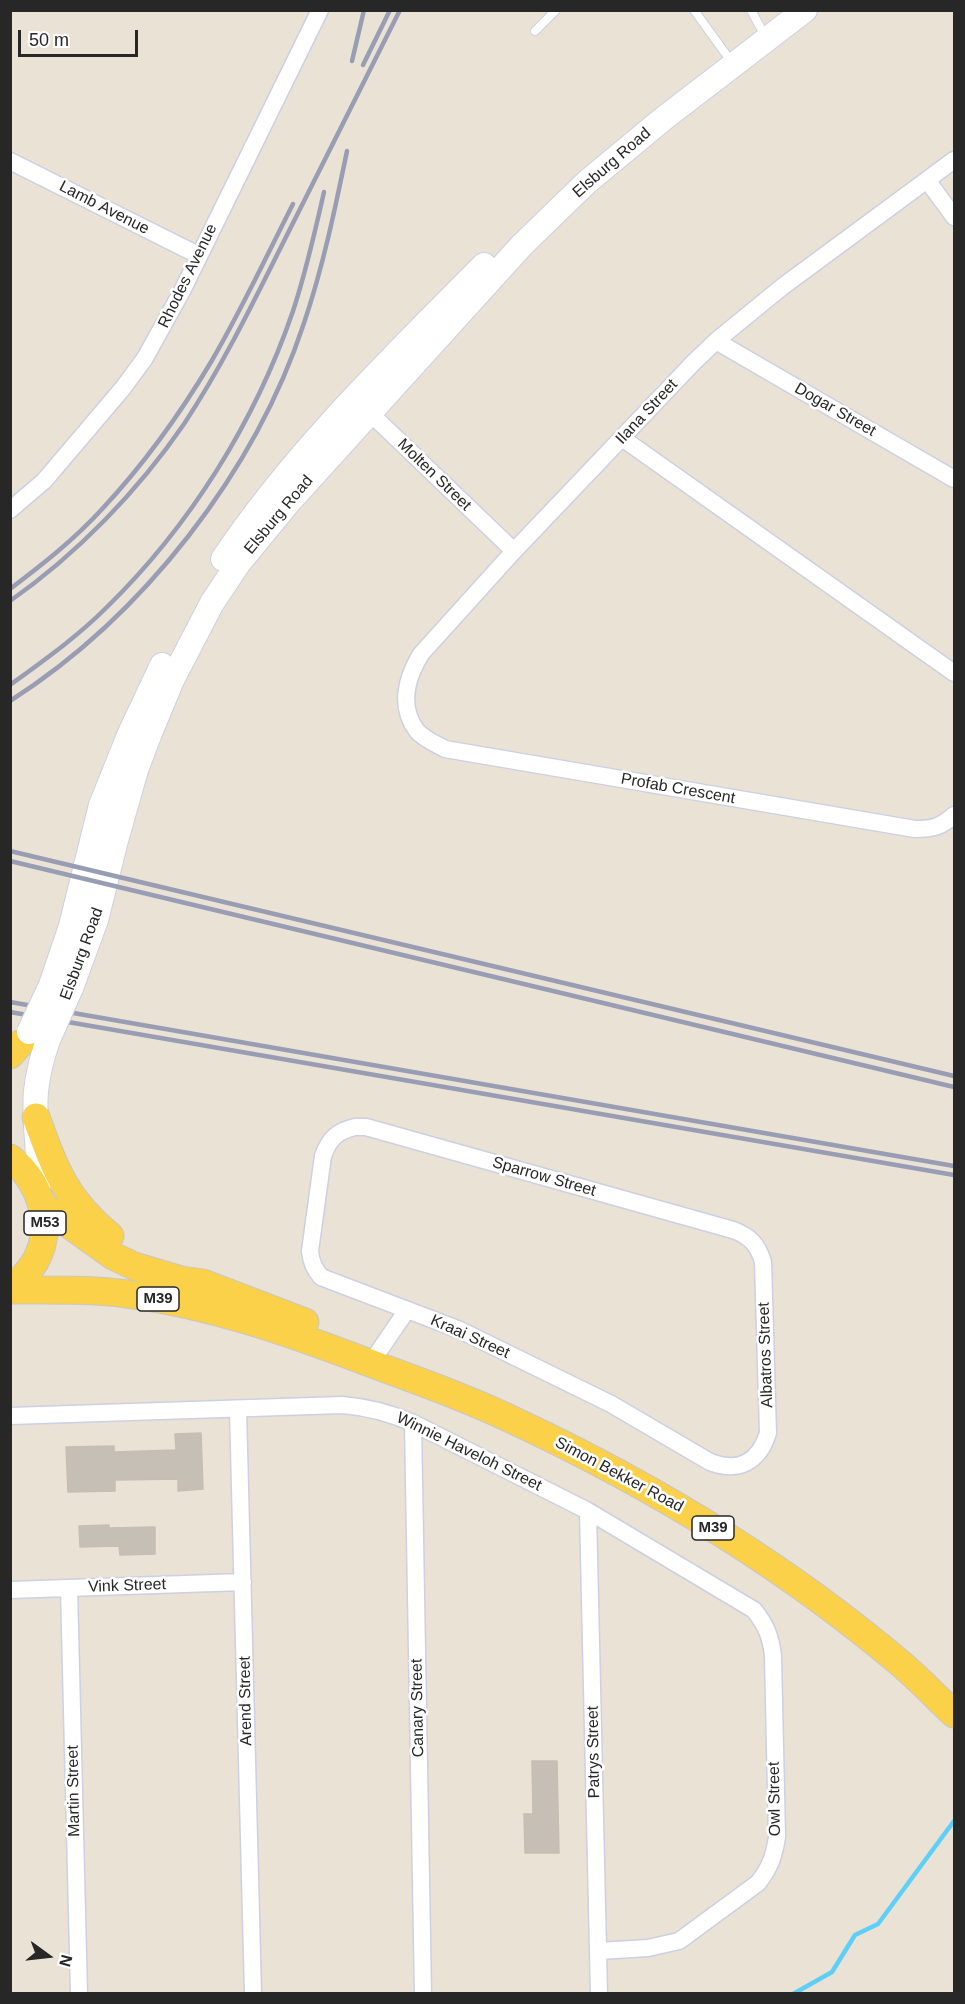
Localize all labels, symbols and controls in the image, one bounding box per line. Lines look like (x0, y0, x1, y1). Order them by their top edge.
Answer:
scale bar (21, 18, 141, 56)
text: 50 m (29, 30, 69, 50)
street label: Elsburg Road (569, 124, 655, 202)
street label: Lamb Avenue (56, 177, 152, 239)
street label: Rhodes Avenue (154, 221, 222, 331)
street label: Ilana Street (612, 376, 682, 448)
street label: Dogar Street (791, 379, 879, 441)
street label: Molten Street (393, 435, 475, 515)
street label: Elsburg Road (240, 472, 318, 558)
street label: Profab Crescent (619, 770, 737, 808)
street label: Elsburg Road (56, 905, 108, 1003)
street label: Sparrow Street (490, 1153, 598, 1201)
road number: M53 (24, 1211, 66, 1235)
road number: M39 (137, 1287, 179, 1311)
street label: Albatros Street (755, 1302, 777, 1408)
street label: Kraai Street (428, 1311, 512, 1363)
street label: Winnie Haveloh Street (393, 1408, 545, 1496)
street label: Simon Bekker Road (552, 1433, 686, 1517)
road number: M39 (692, 1516, 734, 1540)
street label: Vink Street (88, 1575, 166, 1597)
street label: Arend Street (236, 1656, 256, 1746)
street label: Canary Street (408, 1658, 428, 1758)
street label: Patrys Street (584, 1706, 604, 1798)
street label: Martin Street (64, 1745, 84, 1837)
street label: Owl Street (765, 1761, 785, 1837)
north arrow (18, 1926, 78, 1986)
text: N (56, 1953, 76, 1969)

